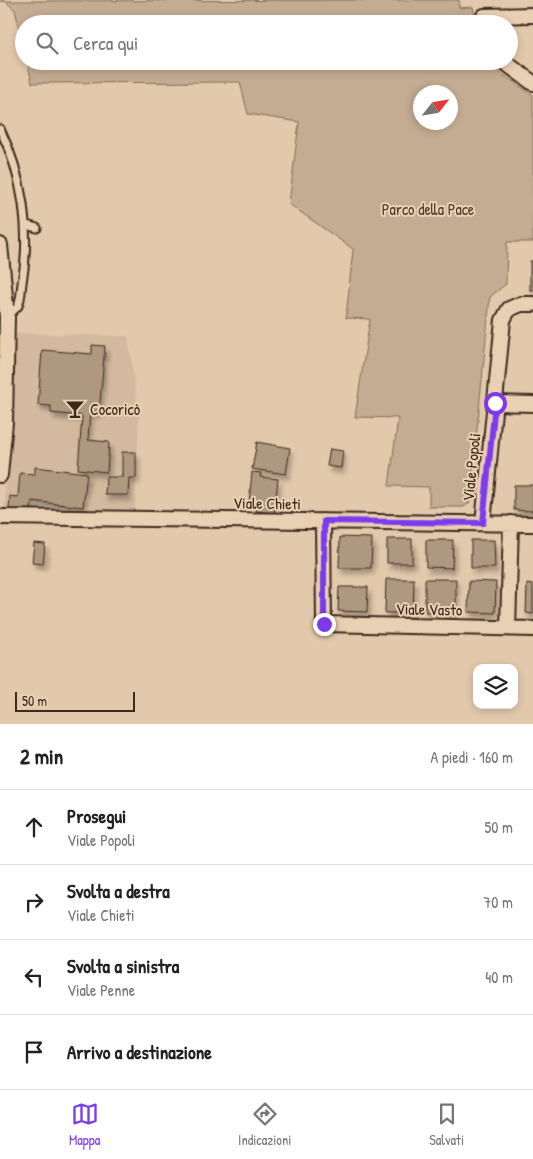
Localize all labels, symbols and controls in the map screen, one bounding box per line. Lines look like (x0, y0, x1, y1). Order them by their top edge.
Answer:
search box (15, 15, 518, 70)
icon: search (33, 29, 61, 57)
text: Cerca qui (73, 30, 138, 56)
north arrow (413, 85, 458, 130)
park label: Parco della Pace (382, 198, 475, 220)
route start (484, 392, 507, 415)
bar icon: Cocoricò (64, 398, 86, 420)
place label: Cocoricò (90, 398, 141, 420)
street label: Viale Popoli (456, 432, 486, 502)
street label: Viale Chieti (233, 491, 301, 515)
street label: Viale Vasto (396, 597, 463, 621)
route end (313, 613, 336, 636)
map controls (473, 664, 518, 709)
button: layers (473, 664, 518, 709)
scale bar (15, 689, 135, 712)
text: 50 m (22, 691, 47, 710)
text: 2 min (20, 742, 63, 771)
text: A piedi · 160 m (430, 746, 513, 768)
text: Prosegui (67, 803, 126, 829)
icon: ahead (20, 813, 48, 841)
text: 50 m (485, 816, 513, 838)
text: Viale Popoli (67, 829, 135, 851)
text: Svolta a destra (67, 878, 170, 904)
icon: right (20, 888, 48, 916)
text: 70 m (483, 891, 513, 913)
text: Viale Chieti (67, 904, 135, 926)
text: Svolta a sinistra (67, 953, 179, 979)
icon: left (20, 963, 48, 991)
text: 40 m (485, 966, 513, 988)
text: Viale Penne (67, 979, 135, 1001)
icon: arrive (20, 1038, 48, 1066)
text: Arrivo a destinazione (67, 1039, 212, 1065)
tab: Mappa (69, 1100, 100, 1149)
tab: Indicazioni (238, 1100, 291, 1149)
tab: Salvati (429, 1100, 464, 1149)

